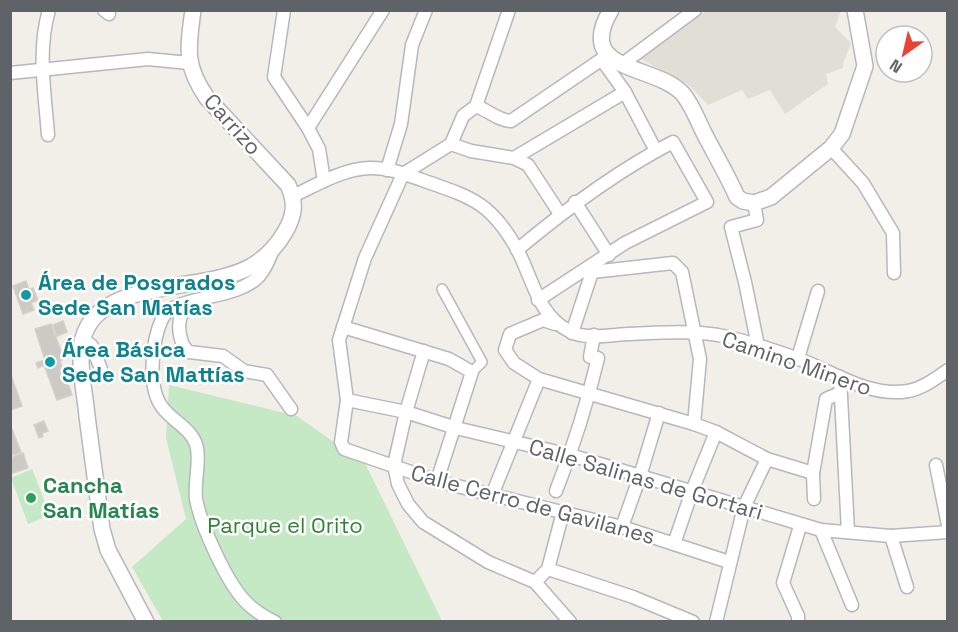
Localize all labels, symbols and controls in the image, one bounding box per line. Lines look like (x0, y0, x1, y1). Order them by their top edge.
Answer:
north arrow (874, 24, 934, 84)
text: N (886, 54, 906, 78)
street label: Carrizo (198, 87, 268, 161)
place label: Área de Posgrados Sede San Matías (38, 268, 236, 321)
marker: Área de Posgrados Sede San Matías (19, 288, 33, 302)
street label: Camino Minero (719, 324, 875, 402)
place label: Área Básica Sede San Mattías (62, 335, 245, 388)
marker: Área Básica Sede San Mattías (43, 355, 57, 369)
street label: Calle Salinas de Gortari (526, 432, 766, 526)
street label: Calle Cerro de Gavilanes (408, 458, 658, 550)
place label: Cancha San Matías (43, 471, 160, 524)
marker: Cancha San Matías (24, 491, 38, 505)
park label: Parque el Orito (207, 511, 363, 539)

